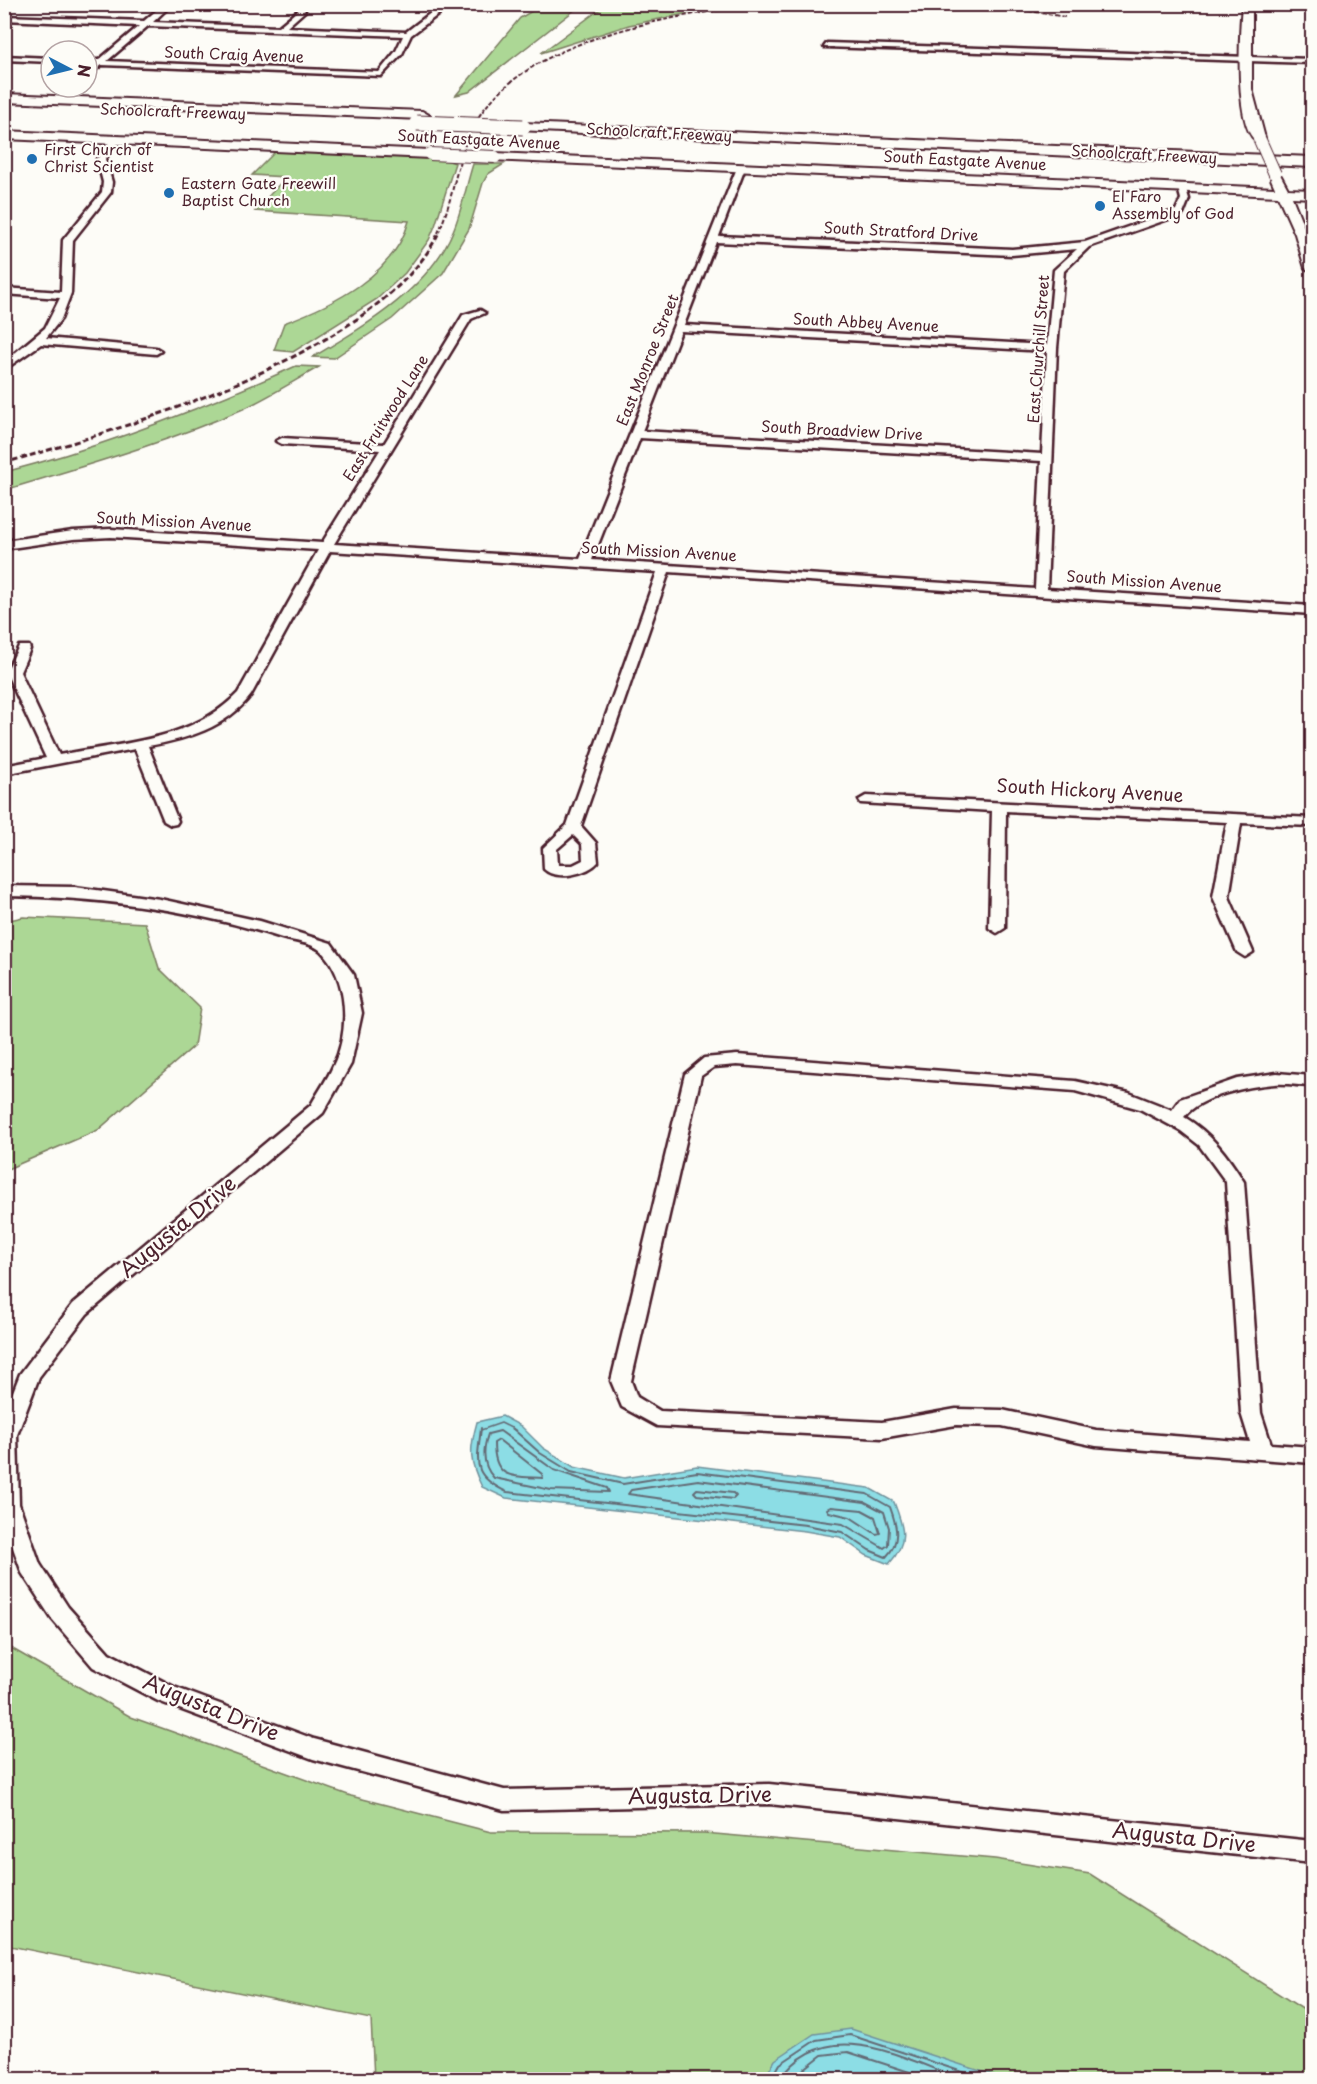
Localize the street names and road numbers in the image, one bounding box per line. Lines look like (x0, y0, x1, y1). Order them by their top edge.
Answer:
street label: South Craig Avenue (164, 40, 304, 67)
street label: Schoolcraft Freeway (100, 96, 246, 125)
street label: Schoolcraft Freeway (586, 116, 733, 147)
street label: South Eastgate Avenue (397, 123, 561, 154)
street label: Schoolcraft Freeway (1071, 138, 1218, 169)
street label: South Eastgate Avenue (883, 144, 1047, 175)
street label: South Stratford Drive (823, 215, 979, 246)
street label: East Churchill Street (1021, 274, 1054, 424)
street label: East Monroe Street (610, 290, 684, 429)
street label: South Abbey Avenue (792, 306, 940, 337)
street label: East Fruitwood Lane (336, 349, 433, 485)
street label: South Broadview Drive (761, 414, 923, 445)
street label: South Mission Avenue (96, 505, 252, 536)
street label: South Mission Avenue (581, 535, 737, 566)
street label: South Mission Avenue (1066, 564, 1223, 597)
street label: South Hickory Avenue (996, 771, 1184, 808)
street label: Augusta Drive (111, 1167, 242, 1284)
street label: Augusta Drive (139, 1664, 285, 1748)
street label: Augusta Drive (628, 1777, 772, 1811)
street label: Augusta Drive (1111, 1813, 1258, 1859)

